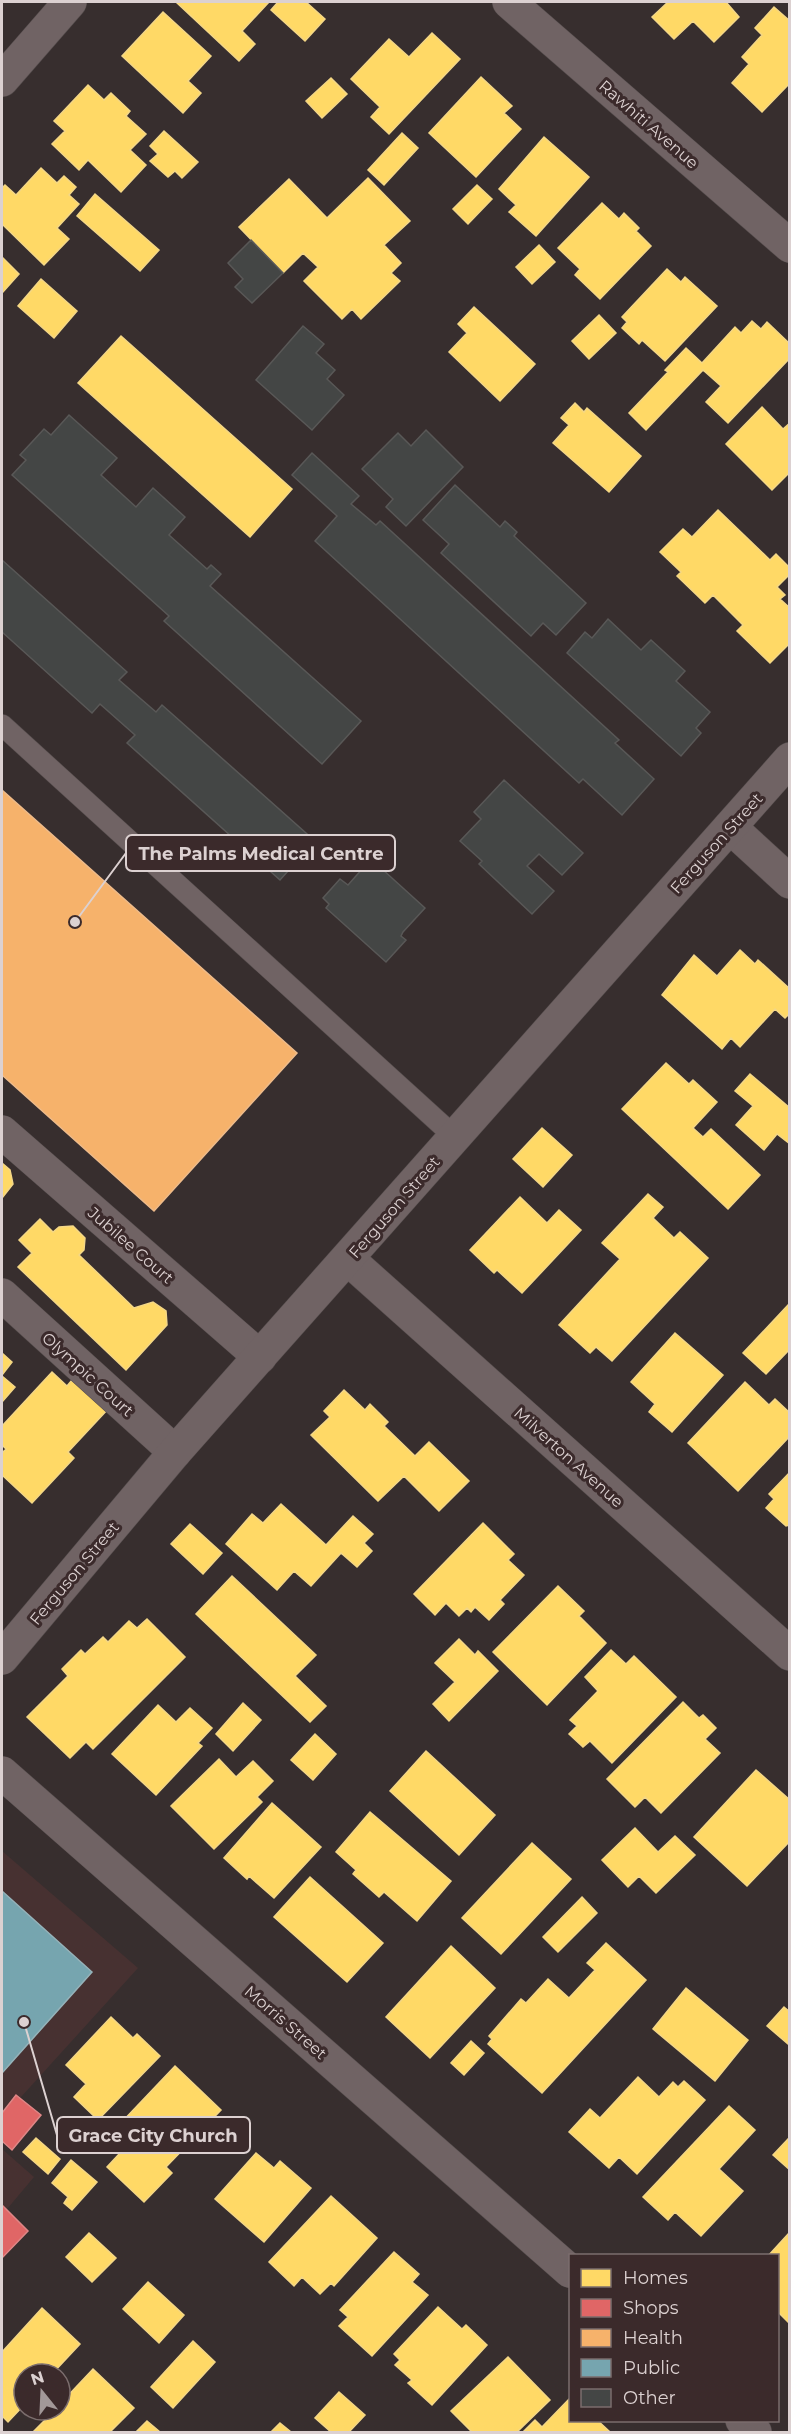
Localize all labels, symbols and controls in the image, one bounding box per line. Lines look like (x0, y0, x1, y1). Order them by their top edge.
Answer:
street label: Rawhiti Avenue (595, 76, 702, 173)
street label: Ferguson Street (666, 789, 767, 897)
callout: The Palms Medical Centre (126, 835, 395, 871)
text: The Palms Medical Centre (138, 843, 384, 865)
street label: Ferguson Street (345, 1152, 444, 1262)
street label: Jubilee Court (83, 1203, 178, 1288)
street label: Olympic Court (38, 1328, 138, 1421)
street label: Milverton Avenue (510, 1403, 627, 1511)
street label: Ferguson Street (26, 1518, 123, 1629)
street label: Morris Street (241, 1982, 331, 2064)
callout: Grace City Church (57, 2117, 250, 2153)
text: Grace City Church (68, 2125, 238, 2147)
legend (569, 2254, 779, 2422)
text: Homes (623, 2267, 688, 2289)
text: Shops (623, 2297, 679, 2319)
text: Health (623, 2327, 683, 2349)
text: Public (623, 2357, 680, 2379)
north arrow (12, 2362, 72, 2422)
text: N (28, 2367, 47, 2389)
text: Other (623, 2387, 676, 2409)

